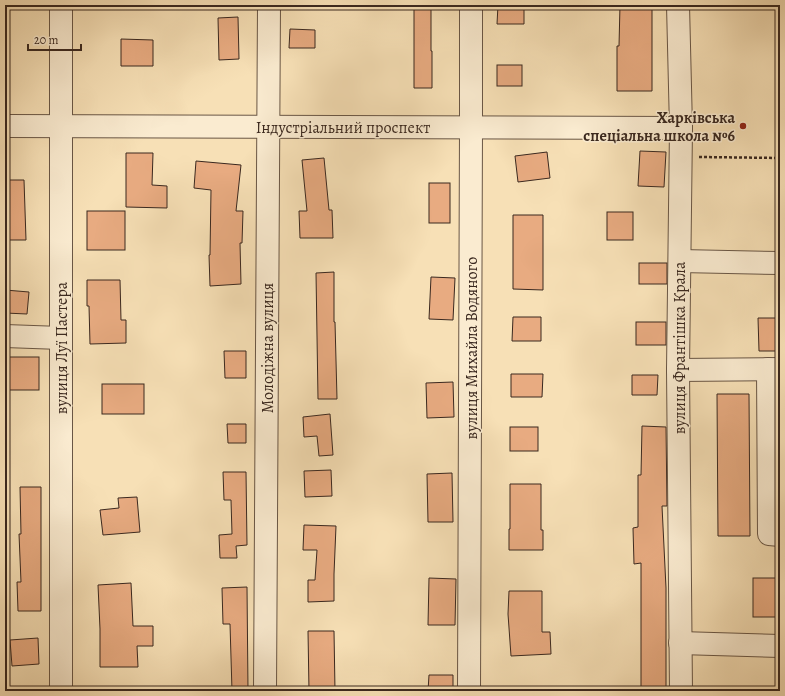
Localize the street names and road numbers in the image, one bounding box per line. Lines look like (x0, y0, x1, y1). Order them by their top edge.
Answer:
street label: Індустріальний проспект (256, 117, 430, 139)
street label: вулиця Михайла Водяного (461, 257, 483, 439)
street label: вулиця Франтішка Крала (669, 261, 691, 434)
street label: вулиця Луї Пастера (51, 281, 73, 414)
street label: Молодіжна вулиця (257, 283, 279, 413)

